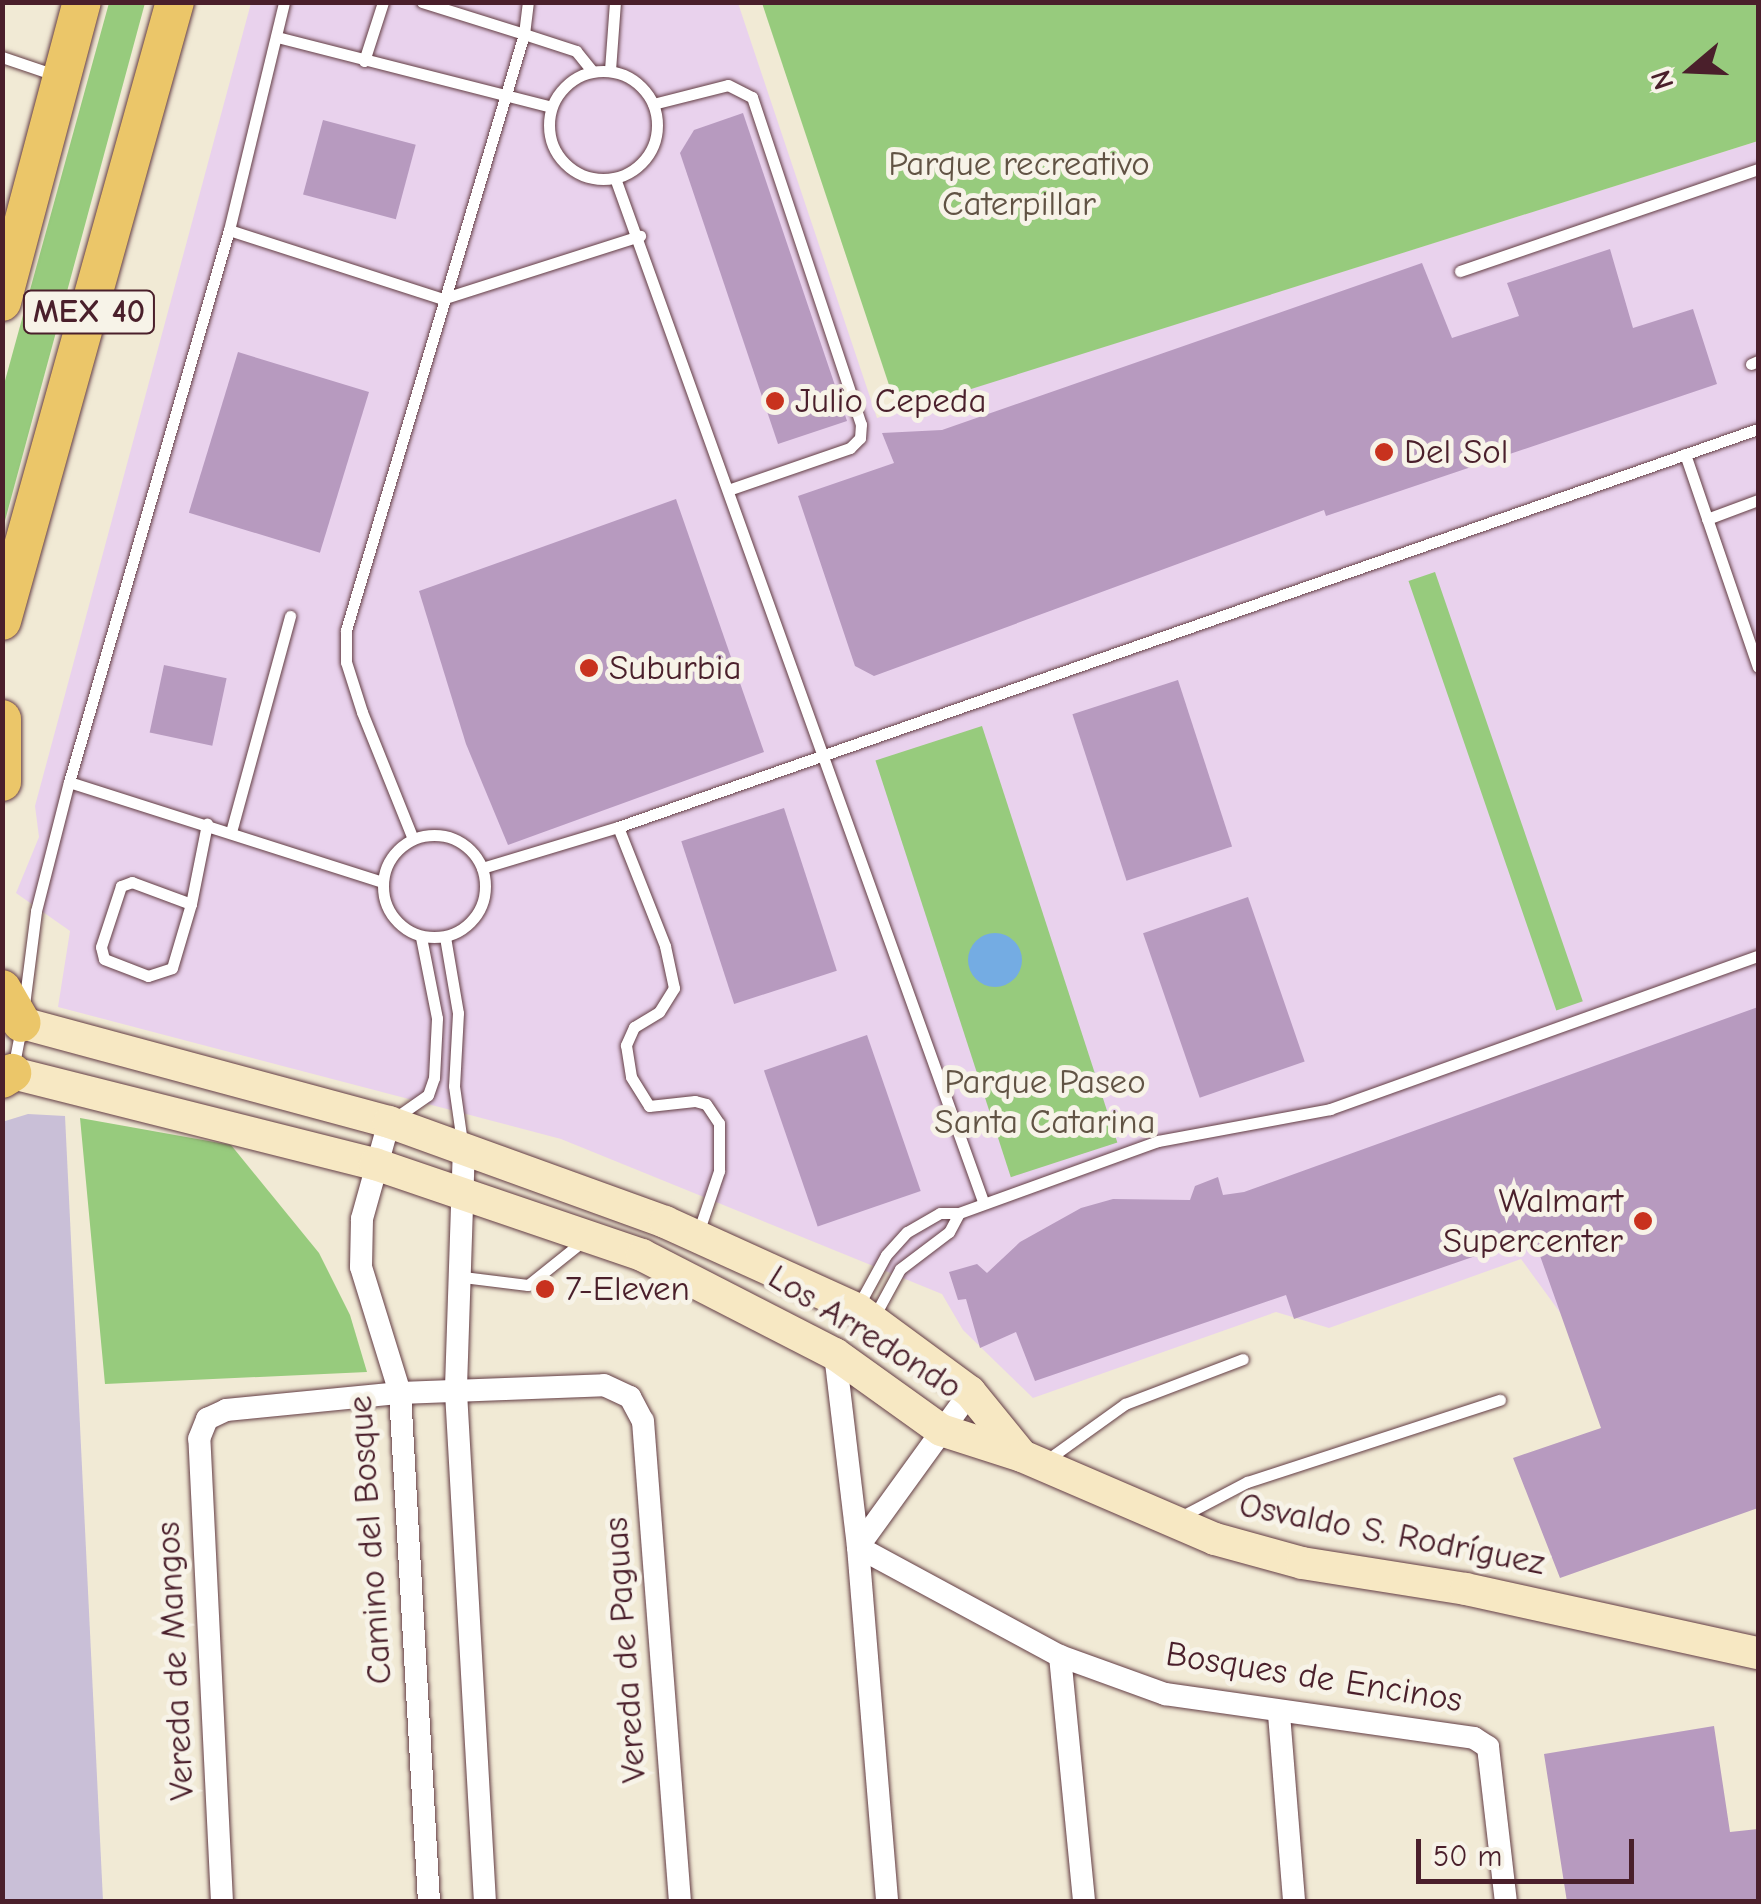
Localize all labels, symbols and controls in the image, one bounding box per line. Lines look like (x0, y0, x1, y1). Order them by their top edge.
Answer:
north arrow (1641, 20, 1741, 120)
text: N (1645, 66, 1681, 94)
park label: Parque recreativo Caterpillar (888, 143, 1150, 225)
road number: MEX 40 (22, 285, 156, 339)
place label: Julio Cepeda (795, 380, 986, 422)
marker: Julio Cepeda (764, 390, 786, 412)
place label: Del Sol (1404, 431, 1508, 473)
marker: Del Sol (1373, 441, 1395, 463)
place label: Suburbia (609, 647, 741, 689)
marker: Suburbia (578, 657, 600, 679)
park label: Parque Paseo Santa Catarina (934, 1061, 1156, 1143)
place label: Walmart Supercenter (1443, 1180, 1623, 1262)
marker: Walmart Supercenter (1632, 1210, 1654, 1232)
street label: Los Arredondo (761, 1256, 969, 1408)
place label: 7-Eleven (565, 1268, 690, 1310)
marker: 7-Eleven (534, 1278, 556, 1300)
street label: Camino del Bosque (339, 1394, 401, 1686)
street label: Osvaldo S. Rodríguez (1236, 1484, 1548, 1584)
street label: Vereda de Paguas (595, 1516, 655, 1784)
street label: Vereda de Mangos (147, 1521, 203, 1801)
street label: Bosques de Encinos (1163, 1633, 1465, 1721)
scale bar (1421, 1819, 1638, 1881)
text: 50 m (1433, 1839, 1502, 1874)

